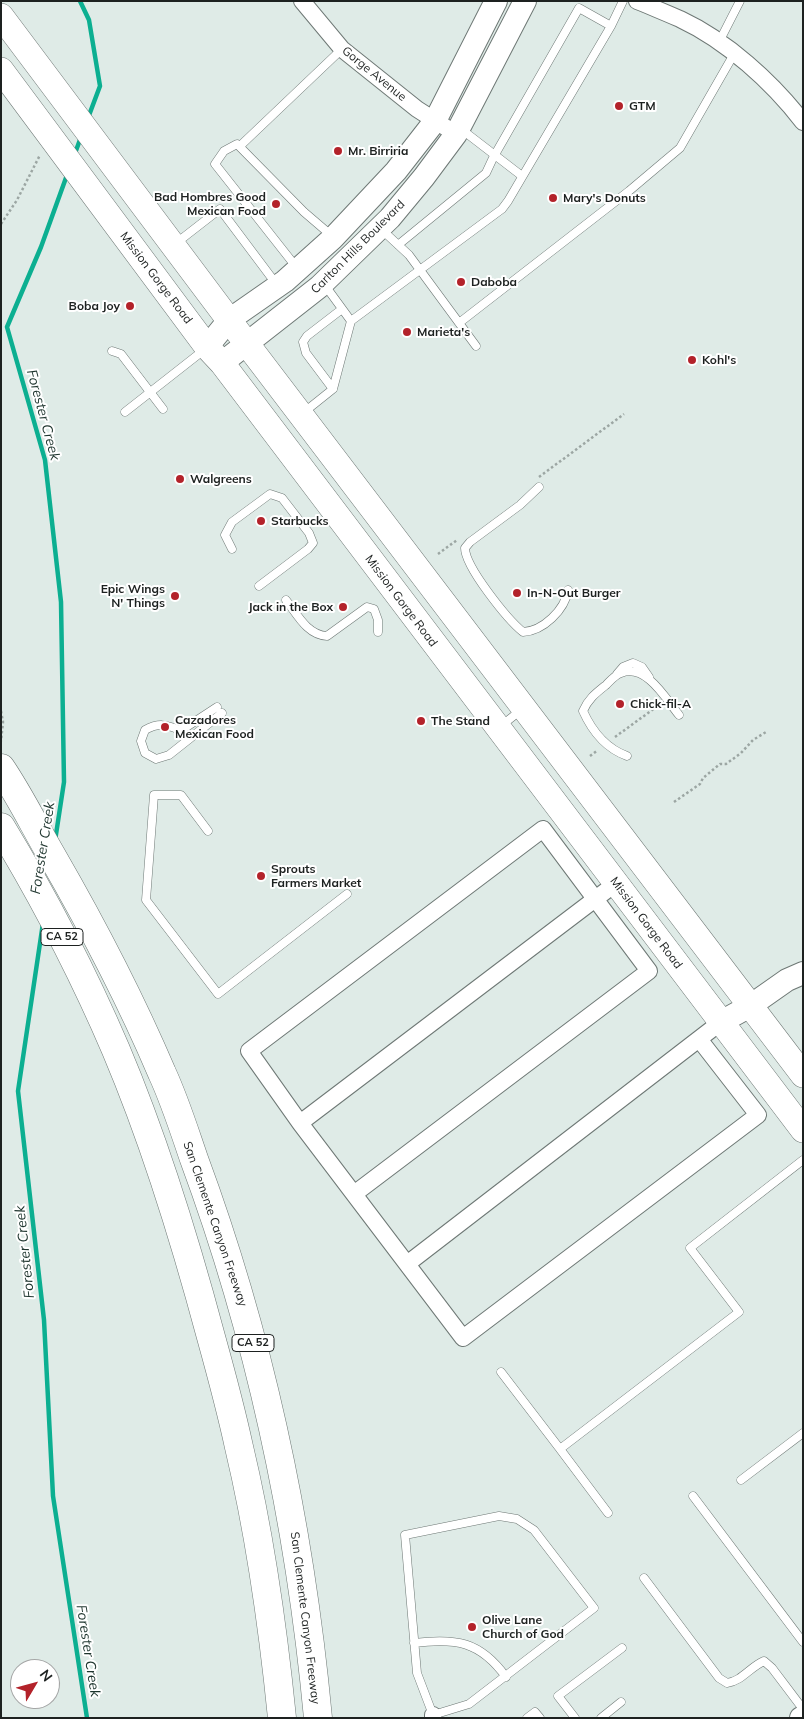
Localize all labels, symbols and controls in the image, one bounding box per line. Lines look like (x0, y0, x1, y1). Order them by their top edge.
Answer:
street label: Gorge Avenue (339, 44, 409, 104)
place label: GTM (629, 99, 656, 113)
marker: GTM (613, 100, 625, 112)
place label: Mr. Birriria (348, 144, 408, 158)
marker: Mr. Birriria (332, 145, 344, 157)
place label: Bad Hombres Good Mexican Food (154, 190, 266, 218)
place label: Mary's Donuts (563, 191, 646, 205)
marker: Mary's Donuts (547, 192, 559, 204)
street label: Carlton Hills Boulevard (308, 197, 408, 297)
marker: Bad Hombres Good Mexican Food (270, 198, 282, 210)
street label: Mission Gorge Road (117, 229, 195, 327)
place label: Daboba (471, 275, 517, 289)
marker: Daboba (455, 276, 467, 288)
place label: Boba Joy (69, 299, 120, 313)
marker: Boba Joy (124, 300, 136, 312)
place label: Marieta's (417, 325, 470, 339)
marker: Marieta's (401, 326, 413, 338)
place label: Kohl's (702, 353, 736, 367)
marker: Kohl's (686, 354, 698, 366)
water label: Forester Creek (23, 368, 63, 462)
place label: Walgreens (190, 472, 252, 486)
marker: Walgreens (174, 473, 186, 485)
place label: Starbucks (271, 514, 329, 528)
marker: Starbucks (255, 515, 267, 527)
street label: Mission Gorge Road (362, 552, 440, 650)
place label: Epic Wings N' Things (101, 582, 165, 610)
place label: In-N-Out Burger (527, 586, 620, 600)
marker: In-N-Out Burger (511, 587, 523, 599)
marker: Epic Wings N' Things (169, 590, 181, 602)
place label: Jack in the Box (248, 600, 333, 614)
marker: Jack in the Box (337, 601, 349, 613)
place label: Chick-fil-A (630, 697, 691, 711)
marker: Chick-fil-A (614, 698, 626, 710)
place label: Cazadores Mexican Food (175, 713, 254, 741)
place label: The Stand (431, 714, 490, 728)
marker: The Stand (415, 715, 427, 727)
marker: Cazadores Mexican Food (159, 721, 171, 733)
water label: Forester Creek (27, 801, 59, 895)
place label: Sprouts Farmers Market (271, 862, 361, 890)
marker: Sprouts Farmers Market (255, 870, 267, 882)
street label: Mission Gorge Road (607, 874, 685, 972)
road number: CA 52 (41, 929, 83, 946)
street label: San Clemente Canyon Freeway (180, 1140, 250, 1308)
water label: Forester Creek (12, 1205, 38, 1299)
road number: CA 52 (232, 1335, 274, 1352)
street label: San Clemente Canyon Freeway (287, 1531, 323, 1705)
water label: Forester Creek (72, 1604, 104, 1698)
place label: Olive Lane Church of God (482, 1613, 564, 1641)
marker: Olive Lane Church of God (466, 1621, 478, 1633)
north arrow (10, 1659, 60, 1709)
text: N (36, 1666, 57, 1685)

